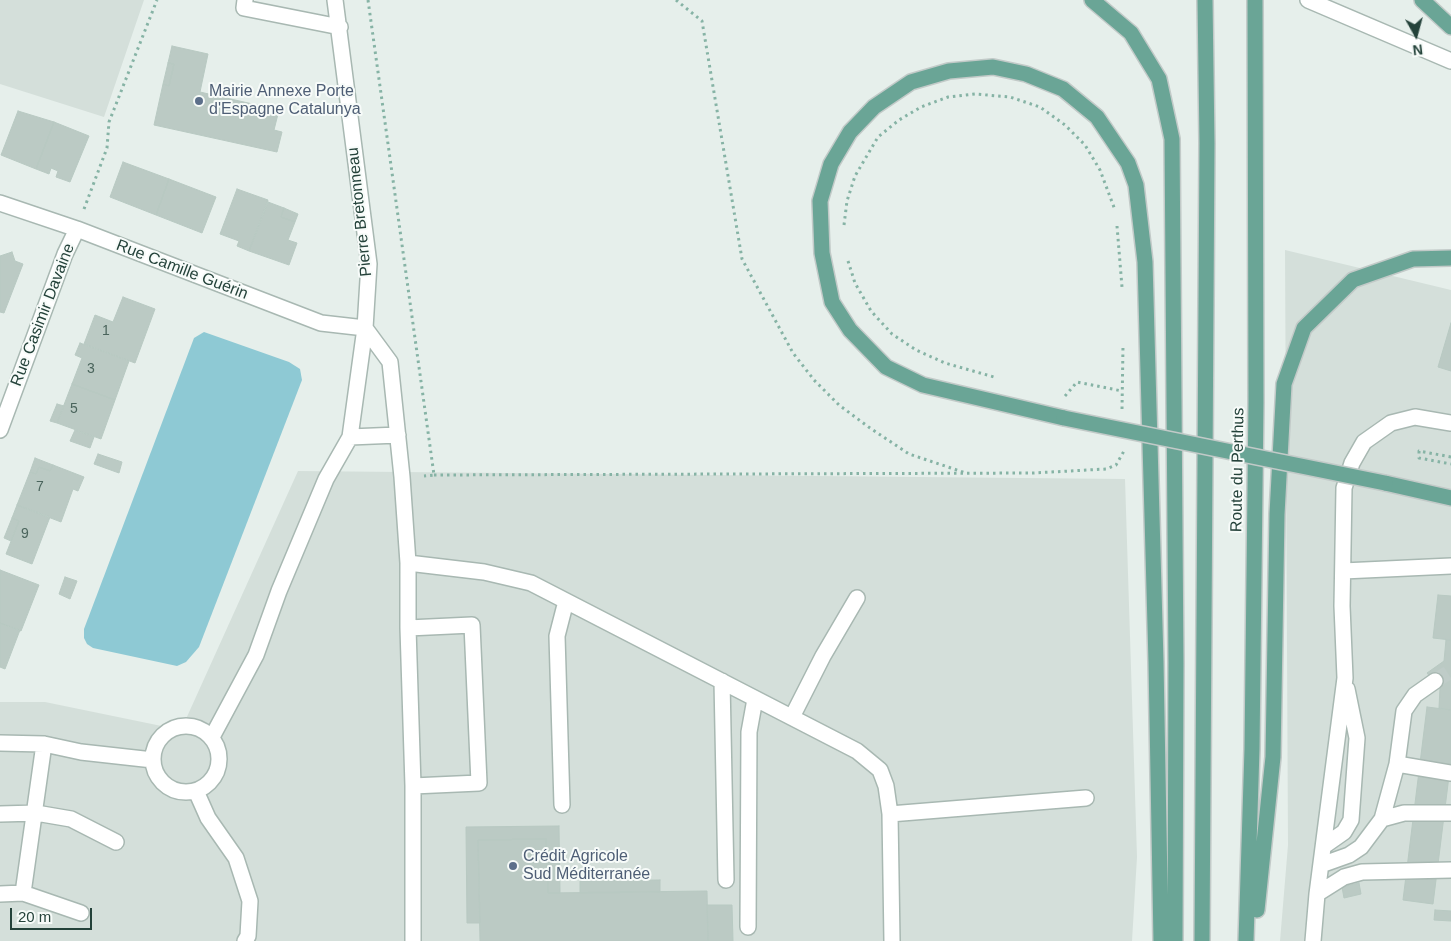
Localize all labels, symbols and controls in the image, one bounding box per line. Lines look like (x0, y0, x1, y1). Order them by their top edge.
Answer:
north arrow (1391, 10, 1441, 60)
text: N (1412, 41, 1424, 58)
place label: Mairie Annexe Porte d'Espagne Catalunya (209, 82, 361, 120)
marker: Mairie Annexe Porte d'Espagne Catalunya (193, 95, 205, 107)
street label: Pierre Bretonneau (344, 146, 376, 278)
street label: Rue Camille Guérin (113, 236, 251, 304)
street label: Rue Casimir Davaine (7, 241, 79, 389)
house number: 1 (102, 323, 110, 339)
house number: 3 (87, 361, 95, 377)
house number: 5 (70, 401, 78, 417)
street label: Route du Perthus (1227, 408, 1249, 532)
house number: 7 (36, 479, 44, 495)
house number: 9 (21, 526, 29, 542)
place label: Crédit Agricole Sud Méditerranée (523, 847, 650, 885)
marker: Crédit Agricole Sud Méditerranée (507, 860, 519, 872)
scale bar (12, 898, 95, 930)
text: 20 m (18, 908, 51, 925)

